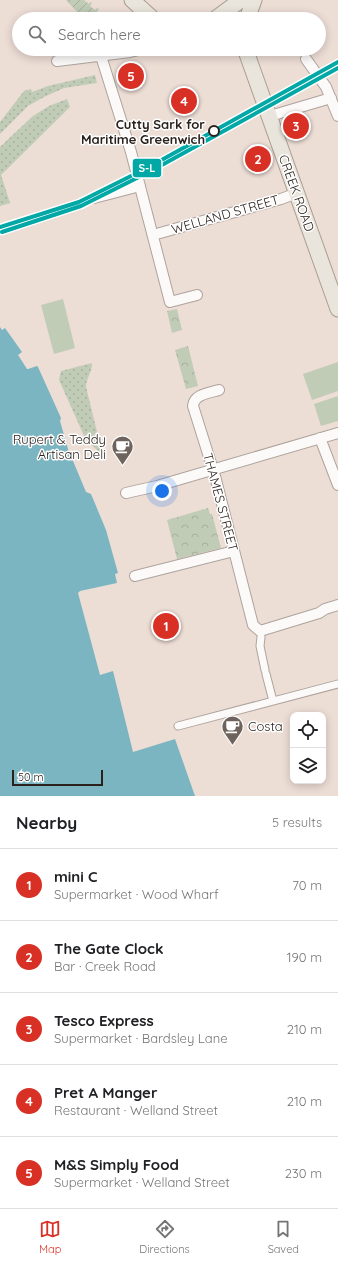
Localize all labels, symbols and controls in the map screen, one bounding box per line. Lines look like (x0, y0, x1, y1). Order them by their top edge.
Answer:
search box (12, 12, 326, 56)
icon: search (26, 23, 48, 45)
text: Search here (58, 25, 141, 44)
pin: 5 (118, 61, 144, 91)
pin: 4 (171, 86, 197, 116)
pin: 3 (283, 111, 309, 141)
place label: Cutty Sark for Maritime Greenwich (81, 116, 205, 147)
marker: Cutty Sark for Maritime Greenwich (208, 125, 220, 137)
pin: 2 (245, 144, 271, 174)
street label: CREEK ROAD (276, 152, 318, 234)
line badge: S-L (132, 158, 162, 178)
text: S-L (138, 161, 156, 175)
street label: WELLAND STREET (169, 191, 281, 237)
place label: Rupert & Teddy Artisan Deli (13, 431, 106, 462)
cafe icon: Rupert & Teddy Artisan Deli (109, 433, 135, 466)
street label: THAMES STREET (200, 451, 242, 553)
your location (152, 481, 172, 501)
pin: 1 (153, 611, 179, 641)
map controls (290, 712, 326, 784)
button: locate (290, 712, 326, 748)
cafe icon: Costa (220, 713, 246, 746)
place label: Costa (248, 718, 283, 734)
button: layers (290, 748, 326, 784)
scale bar (12, 768, 103, 787)
text: 50 m (18, 770, 44, 784)
text: Nearby (16, 812, 77, 833)
text: 5 results (272, 814, 322, 830)
text: mini C (54, 867, 97, 886)
text: 1 (26, 877, 32, 893)
text: 70 m (292, 877, 322, 893)
text: Supermarket · Wood Wharf (54, 886, 219, 902)
text: The Gate Clock (54, 939, 163, 958)
text: 2 (25, 949, 33, 965)
text: 190 m (287, 949, 322, 965)
text: Bar · Creek Road (54, 958, 156, 974)
text: Tesco Express (54, 1011, 154, 1030)
text: 3 (26, 1021, 32, 1037)
text: 210 m (287, 1021, 322, 1037)
text: Supermarket · Bardsley Lane (54, 1030, 228, 1046)
text: Pret A Manger (54, 1083, 157, 1102)
text: 4 (25, 1093, 33, 1109)
text: 210 m (287, 1093, 322, 1109)
text: Restaurant · Welland Street (54, 1102, 218, 1118)
text: M&S Simply Food (54, 1155, 179, 1174)
text: 5 (25, 1165, 33, 1181)
text: 230 m (285, 1165, 322, 1181)
text: Supermarket · Welland Street (54, 1174, 230, 1190)
tab: Map (39, 1218, 61, 1256)
tab: Directions (139, 1218, 190, 1256)
tab: Saved (268, 1218, 299, 1256)

